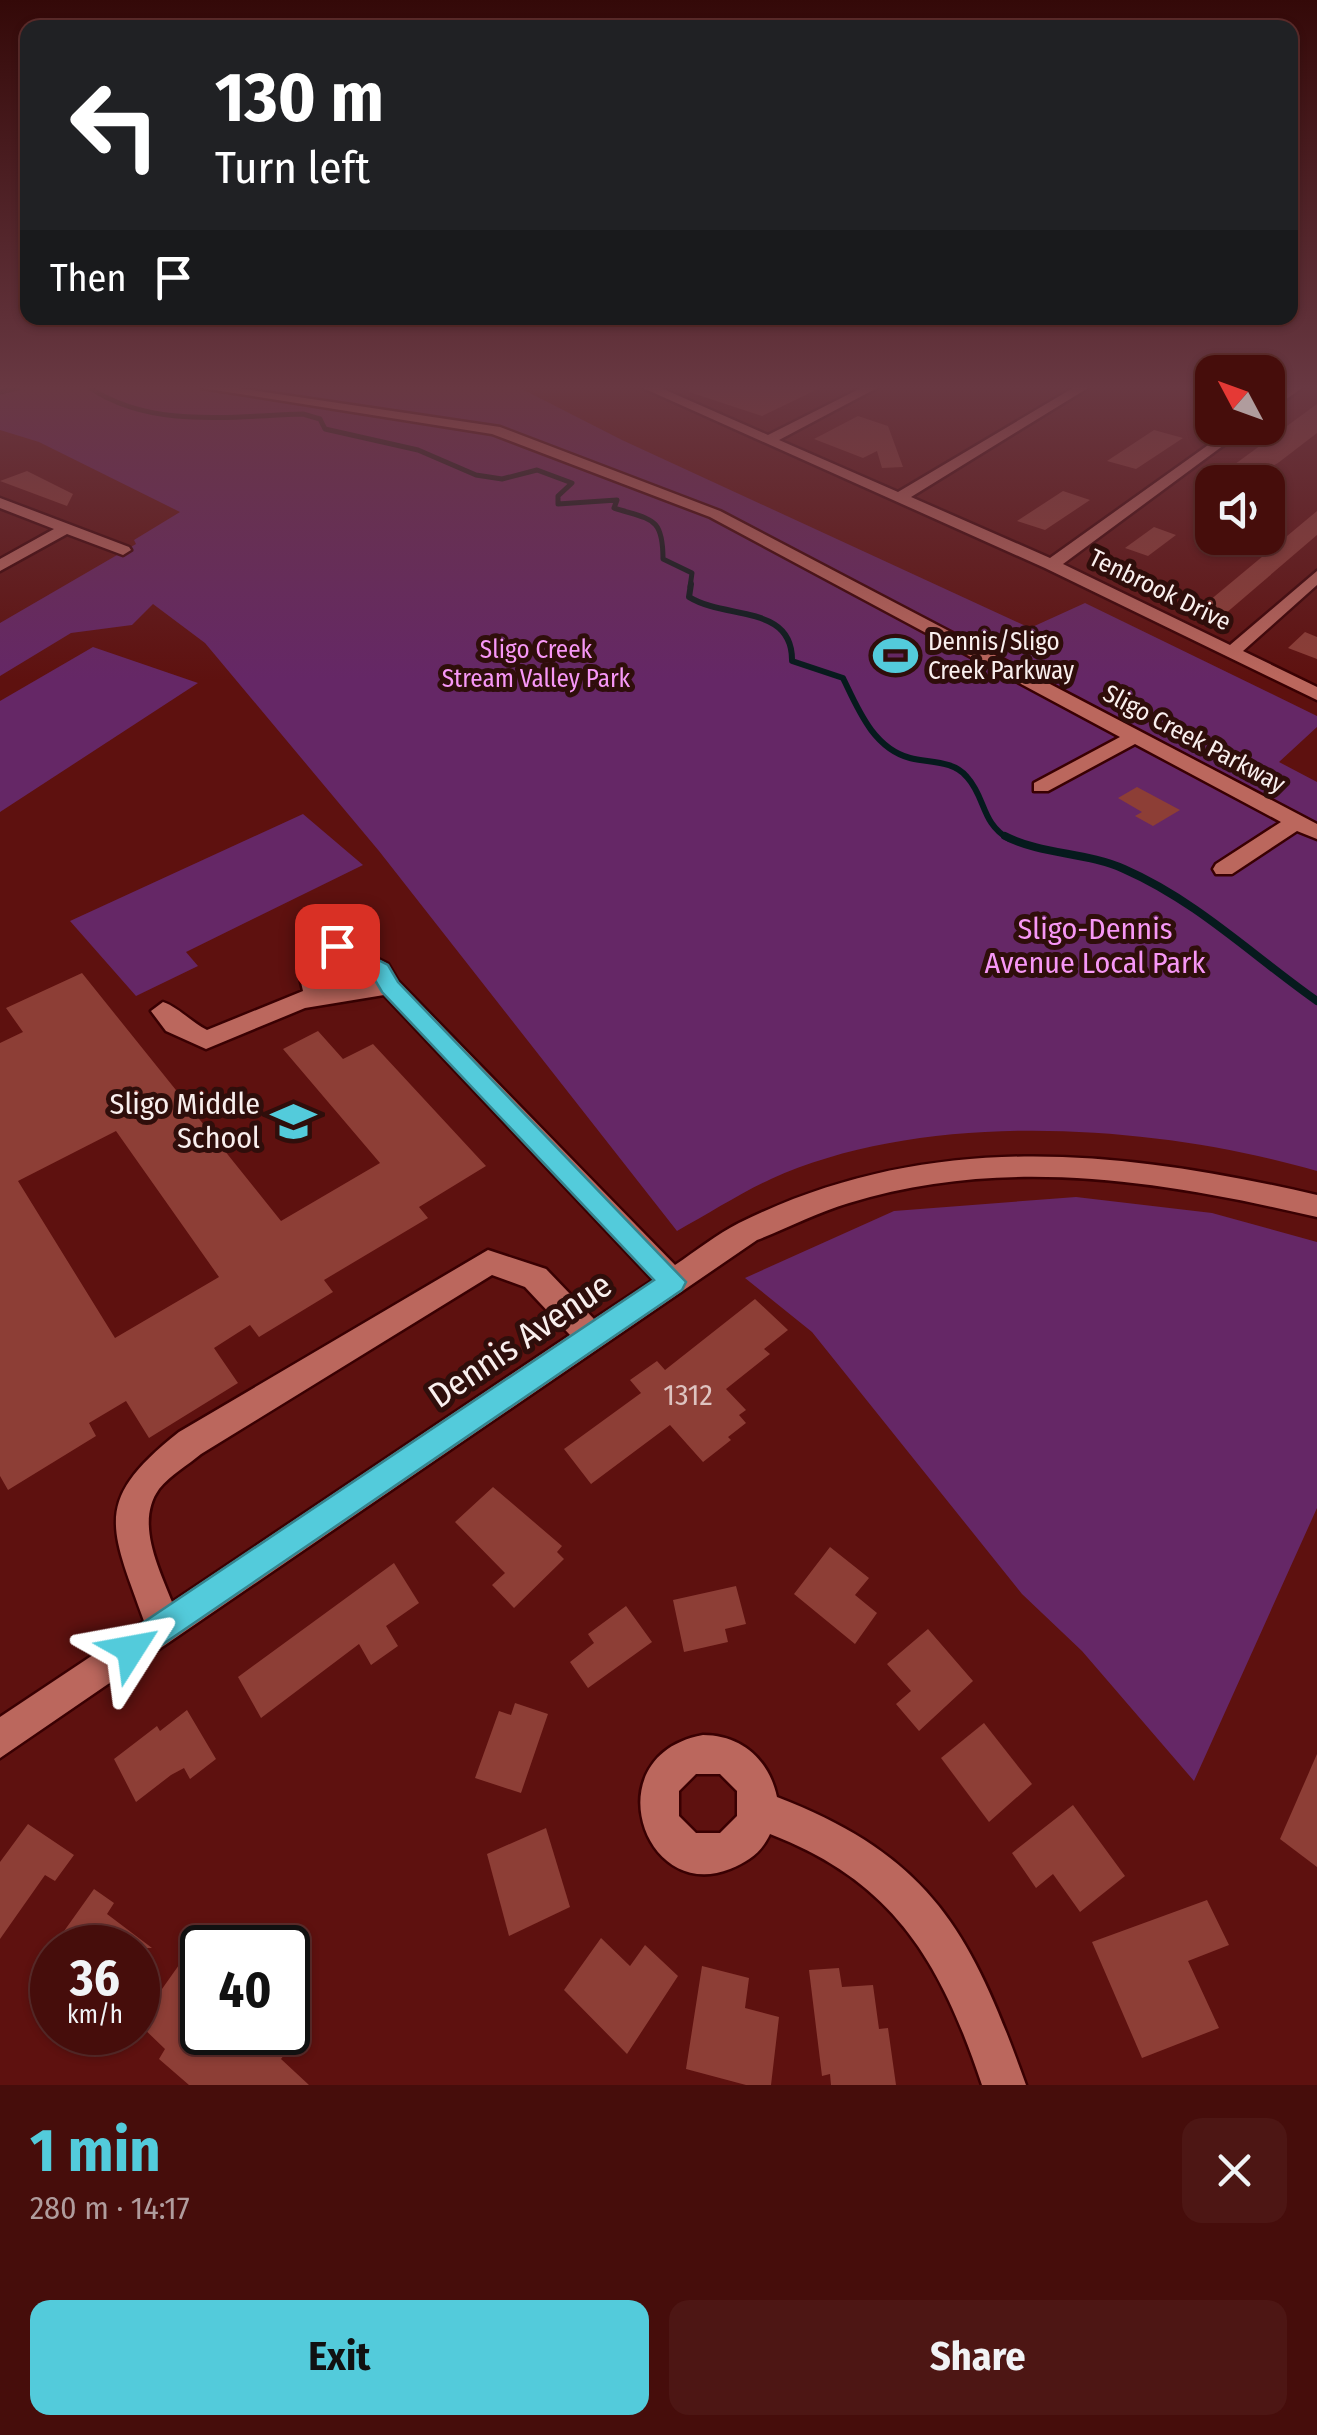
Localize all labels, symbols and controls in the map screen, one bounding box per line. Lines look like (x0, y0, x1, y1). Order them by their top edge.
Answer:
text: 130 m (215, 56, 384, 140)
icon: left (50, 60, 180, 190)
text: Turn left (215, 141, 370, 195)
icon: arrive (146, 250, 201, 305)
text: Then (50, 255, 126, 301)
north arrow (1195, 355, 1285, 445)
map controls (1195, 355, 1285, 555)
button: sound (1195, 465, 1285, 555)
street label: Tenbrook Drive (1084, 543, 1236, 637)
place label: Dennis/Sligo Creek Parkway (928, 627, 1074, 686)
sports icon: Dennis/Sligo Creek Parkway (871, 632, 919, 680)
park label: Sligo Creek Stream Valley Park (442, 635, 631, 694)
street label: Sligo Creek Parkway (1098, 678, 1290, 800)
pin (295, 904, 380, 989)
park label: Sligo-Dennis Avenue Local Park (985, 911, 1205, 981)
icon: arrive (310, 919, 365, 974)
place label: Sligo Middle School (110, 1086, 260, 1156)
school or university icon: Sligo Middle School (269, 1097, 317, 1145)
street label: Dennis Avenue (421, 1263, 619, 1417)
house number: 1312 (663, 1377, 713, 1413)
position arrow (79, 1597, 183, 1701)
speed limit sign: 40 (180, 1925, 310, 2055)
text: 36 (70, 1948, 120, 2008)
text: km/h (67, 2000, 123, 2030)
text: 1 min (30, 2115, 161, 2187)
button: close (1182, 2118, 1287, 2223)
text: 280 m · 14:17 (30, 2189, 190, 2227)
button: Exit (30, 2300, 649, 2415)
button: Share (669, 2300, 1287, 2415)

